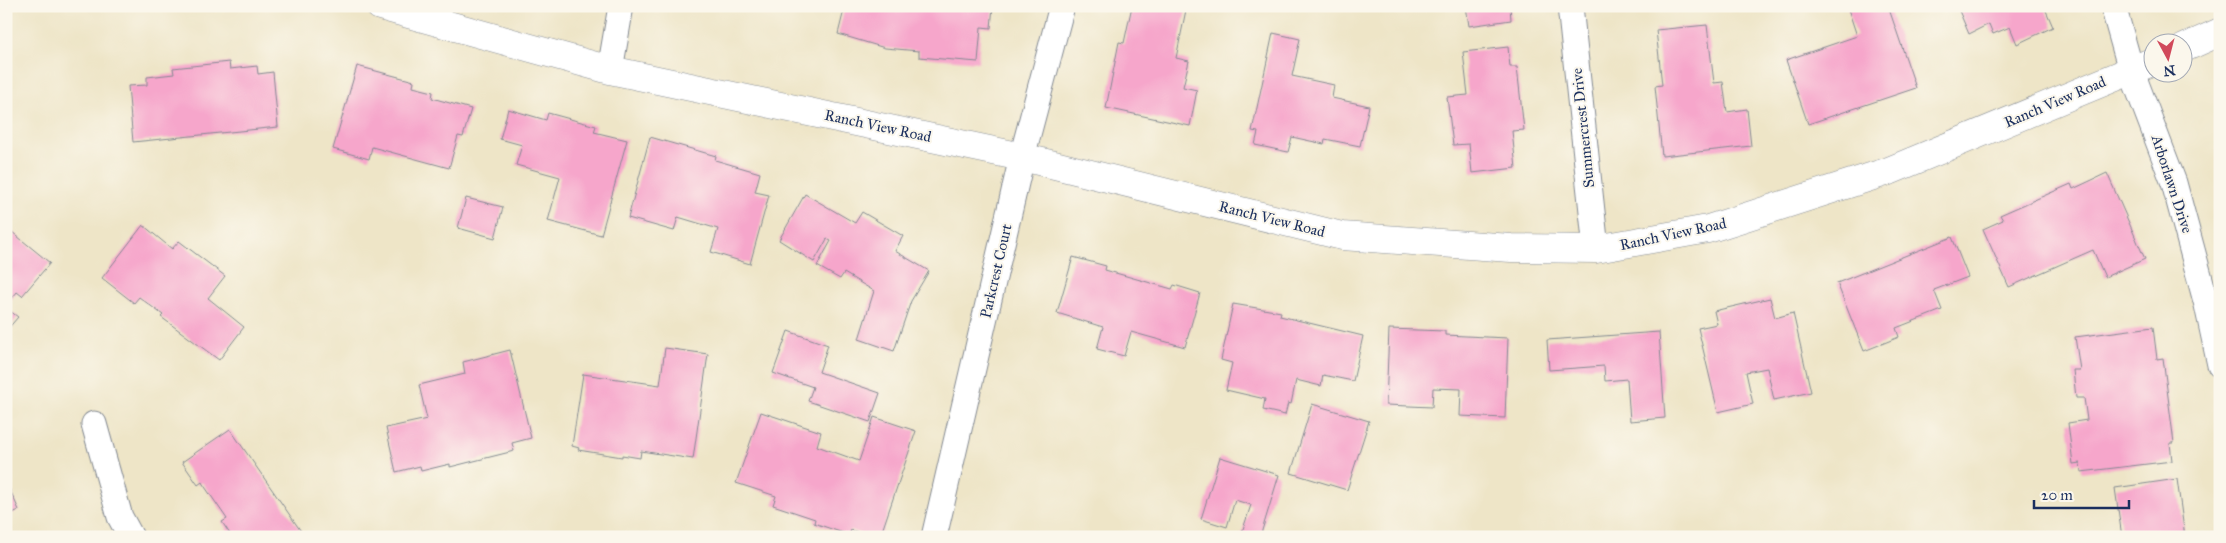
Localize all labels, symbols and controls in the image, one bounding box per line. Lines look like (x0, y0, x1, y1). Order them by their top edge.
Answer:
north arrow (2144, 32, 2194, 82)
text: N (2162, 61, 2176, 80)
street label: Summercrest Drive (1568, 67, 1598, 189)
street label: Ranch View Road (2001, 72, 2109, 132)
street label: Ranch View Road (823, 106, 933, 146)
street label: Arborlawn Drive (2147, 132, 2196, 235)
street label: Ranch View Road (1217, 197, 1327, 241)
street label: Ranch View Road (1618, 214, 1728, 254)
street label: Parkcrest Court (976, 222, 1016, 320)
scale bar (2034, 478, 2128, 510)
text: 20 m (2041, 486, 2073, 504)

